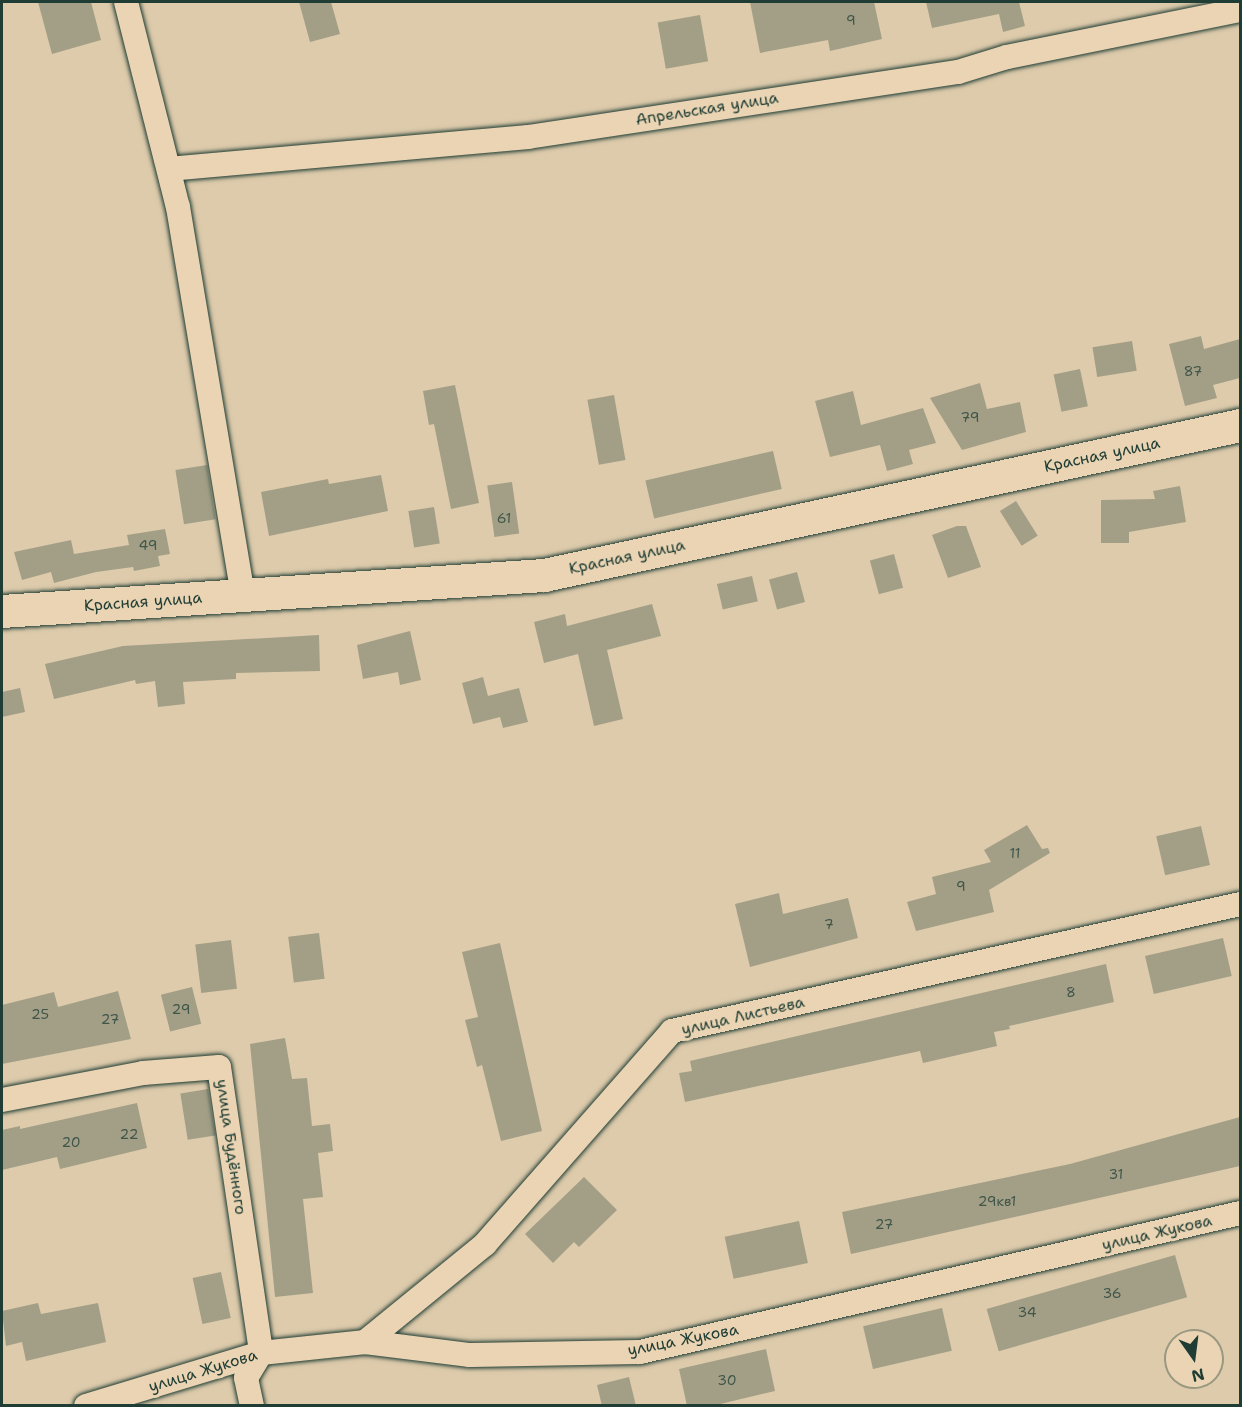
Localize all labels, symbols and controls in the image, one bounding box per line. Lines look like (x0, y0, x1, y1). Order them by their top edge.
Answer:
house number: 9 (846, 12, 856, 28)
street label: Апрельская улица (634, 88, 780, 130)
house number: 87 (1184, 363, 1202, 379)
house number: 79 (960, 409, 980, 425)
street label: Красная улица (1042, 433, 1162, 477)
house number: 61 (497, 510, 511, 526)
street label: Красная улица (567, 535, 687, 579)
house number: 49 (139, 537, 157, 553)
street label: Красная улица (83, 588, 203, 616)
house number: 11 (1009, 845, 1021, 861)
house number: 9 (956, 878, 966, 894)
house number: 7 (824, 916, 834, 932)
house number: 8 (1066, 984, 1076, 1000)
street label: улица Листьева (680, 992, 806, 1040)
house number: 29 (172, 1001, 190, 1017)
house number: 25 (31, 1006, 49, 1022)
house number: 27 (101, 1011, 119, 1027)
street label: улица Будённого (212, 1078, 250, 1216)
house number: 22 (120, 1126, 138, 1142)
house number: 20 (61, 1134, 81, 1150)
house number: 31 (1109, 1166, 1123, 1182)
house number: 29кв1 (978, 1193, 1016, 1209)
street label: улица Жукова (1100, 1211, 1214, 1255)
house number: 27 (875, 1216, 893, 1232)
house number: 36 (1102, 1285, 1122, 1301)
house number: 34 (1017, 1304, 1037, 1320)
street label: улица Жукова (626, 1320, 740, 1360)
north arrow (1164, 1329, 1224, 1389)
street label: улица Жукова (146, 1345, 260, 1397)
text: N (1189, 1363, 1207, 1387)
house number: 30 (717, 1372, 737, 1388)

